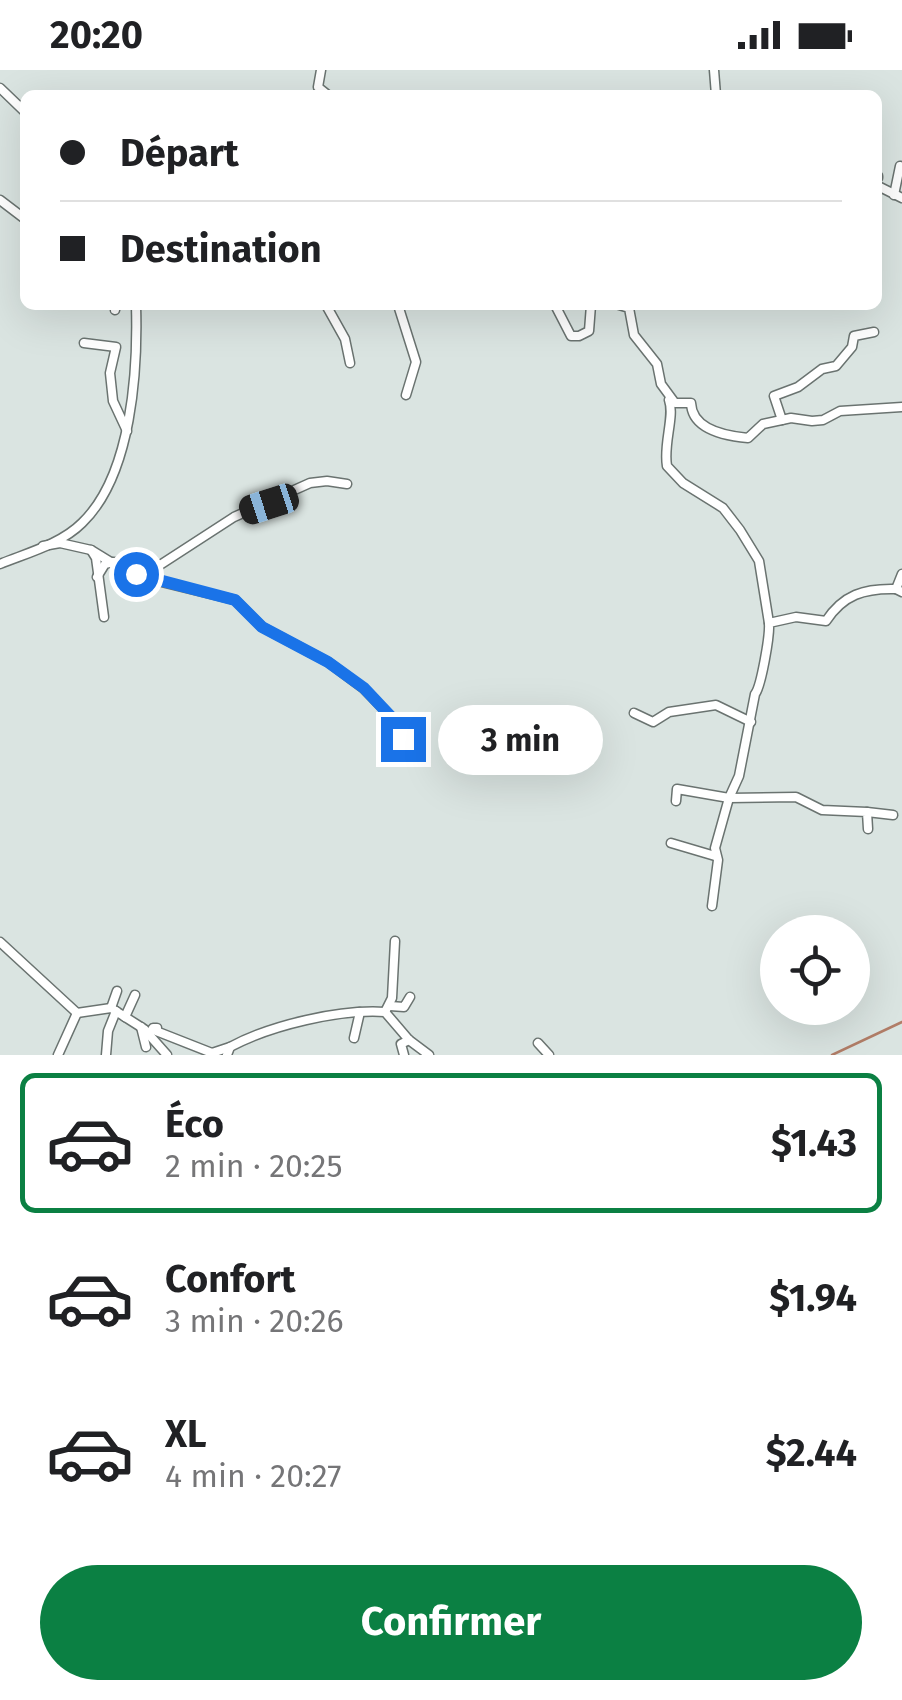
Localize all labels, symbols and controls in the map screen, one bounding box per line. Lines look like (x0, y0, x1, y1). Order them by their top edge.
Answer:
text: 20:20 (50, 12, 143, 58)
text: Départ (120, 130, 239, 176)
text: Destination (120, 226, 322, 272)
car (236, 480, 302, 528)
route start (114, 552, 159, 597)
callout: 3 min (438, 704, 603, 774)
route end (381, 717, 426, 762)
text: 3 min (481, 721, 560, 759)
map controls (760, 915, 870, 1025)
button: locate (760, 915, 870, 1025)
icon: car (45, 1098, 135, 1188)
text: Éco (165, 1101, 224, 1147)
text: $1.43 (771, 1120, 857, 1166)
text: 2 min · 20:25 (165, 1147, 342, 1185)
icon: car (45, 1253, 135, 1343)
text: Confort (165, 1256, 295, 1302)
text: $1.94 (769, 1275, 857, 1321)
text: 3 min · 20:26 (165, 1302, 344, 1340)
icon: car (45, 1408, 135, 1498)
text: XL (165, 1411, 207, 1457)
text: $2.44 (766, 1430, 857, 1476)
text: 4 min · 20:27 (165, 1457, 341, 1495)
button: Confirmer (40, 1565, 862, 1680)

